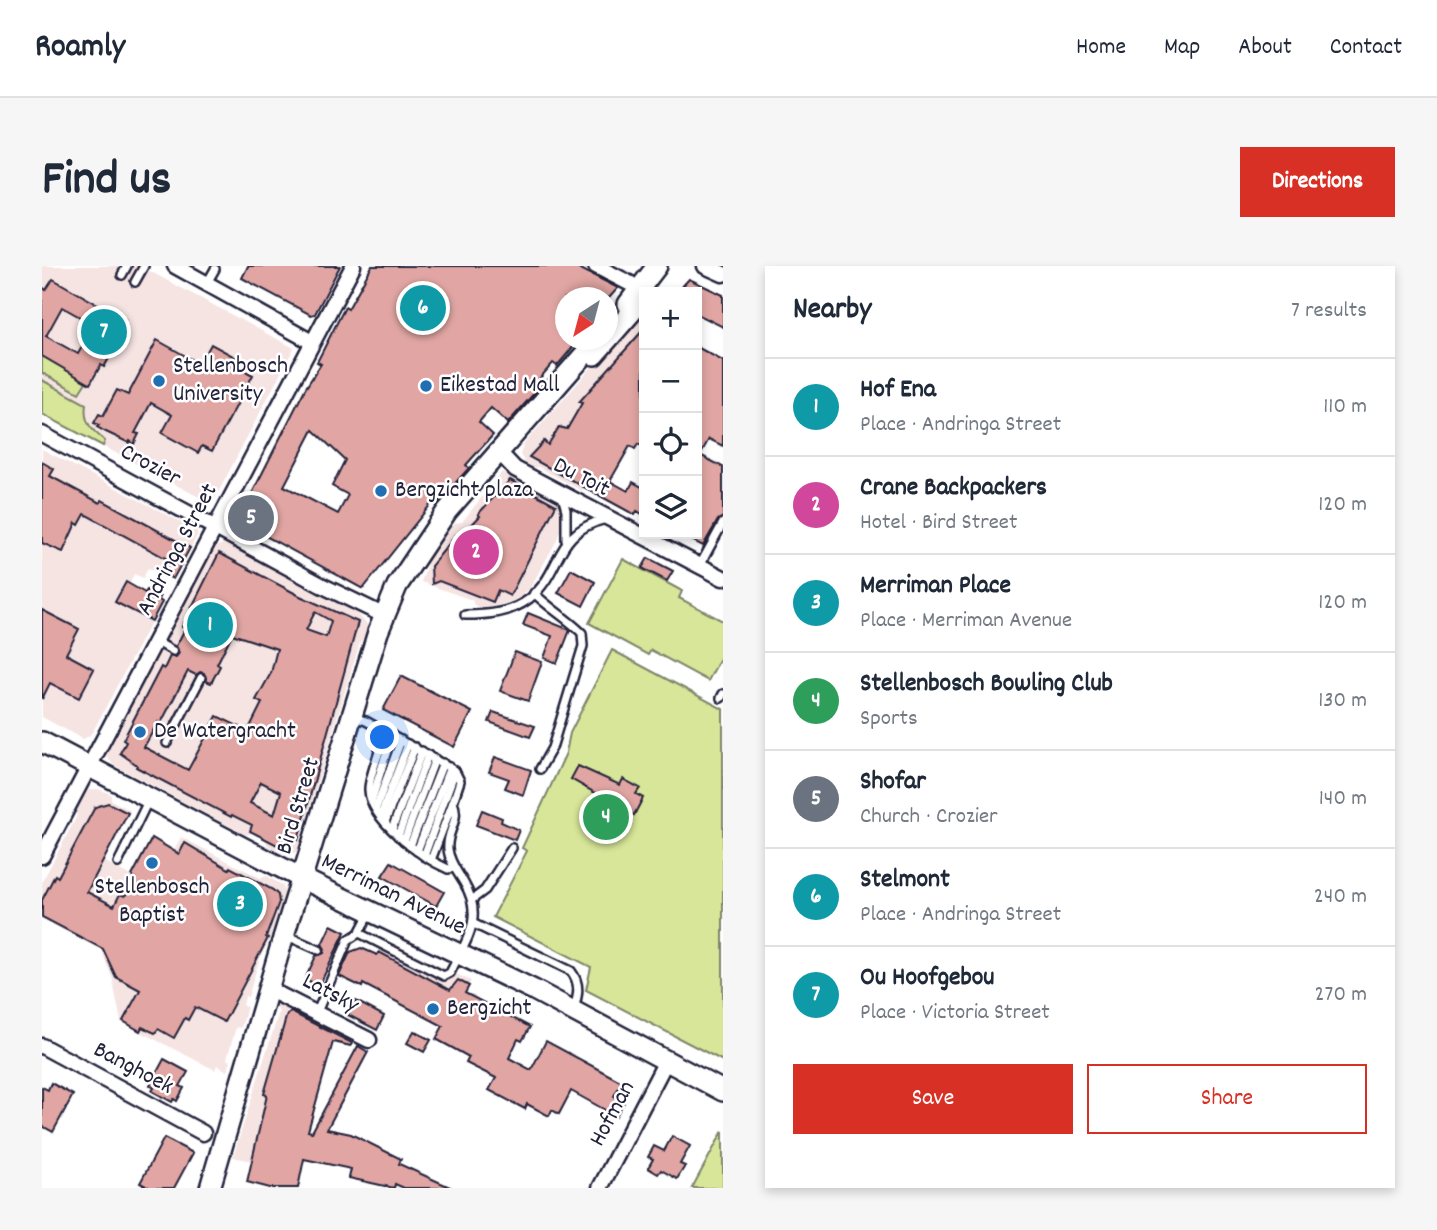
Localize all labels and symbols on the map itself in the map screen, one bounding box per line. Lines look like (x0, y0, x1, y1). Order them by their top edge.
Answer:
pin: 6 (400, 282, 446, 334)
north arrow (555, 287, 618, 350)
pin: 7 (81, 306, 127, 358)
place label: Stellenbosch University (173, 350, 288, 412)
place label: Eikestad Mall (440, 369, 560, 403)
marker: Stellenbosch University (151, 373, 167, 389)
marker: Eikestad Mall (418, 378, 434, 394)
street label: Crozier (114, 436, 187, 496)
street label: Du Toit (547, 449, 615, 507)
place label: Bergzicht plaza (395, 474, 534, 508)
street label: Andringa Street (129, 478, 227, 622)
marker: Bergzicht plaza (373, 483, 389, 499)
pin: 5 (228, 492, 274, 544)
pin: 2 (453, 526, 499, 578)
pin: 1 (187, 599, 233, 651)
place label: De Watergracht (154, 715, 296, 749)
your location (365, 720, 399, 754)
marker: De Watergracht (132, 724, 148, 740)
street label: Bird Street (268, 753, 330, 859)
pin: 4 (583, 791, 629, 843)
street label: Merriman Avenue (315, 845, 471, 945)
marker: Stellenbosch Baptist (144, 855, 160, 871)
place label: Stellenbosch Baptist (95, 871, 209, 933)
pin: 3 (217, 878, 263, 930)
street label: Latsky (296, 965, 365, 1024)
place label: Bergzicht (447, 992, 532, 1026)
marker: Bergzicht (425, 1001, 441, 1017)
street label: Banghoek (87, 1034, 179, 1104)
street label: Hofman (581, 1075, 645, 1153)

